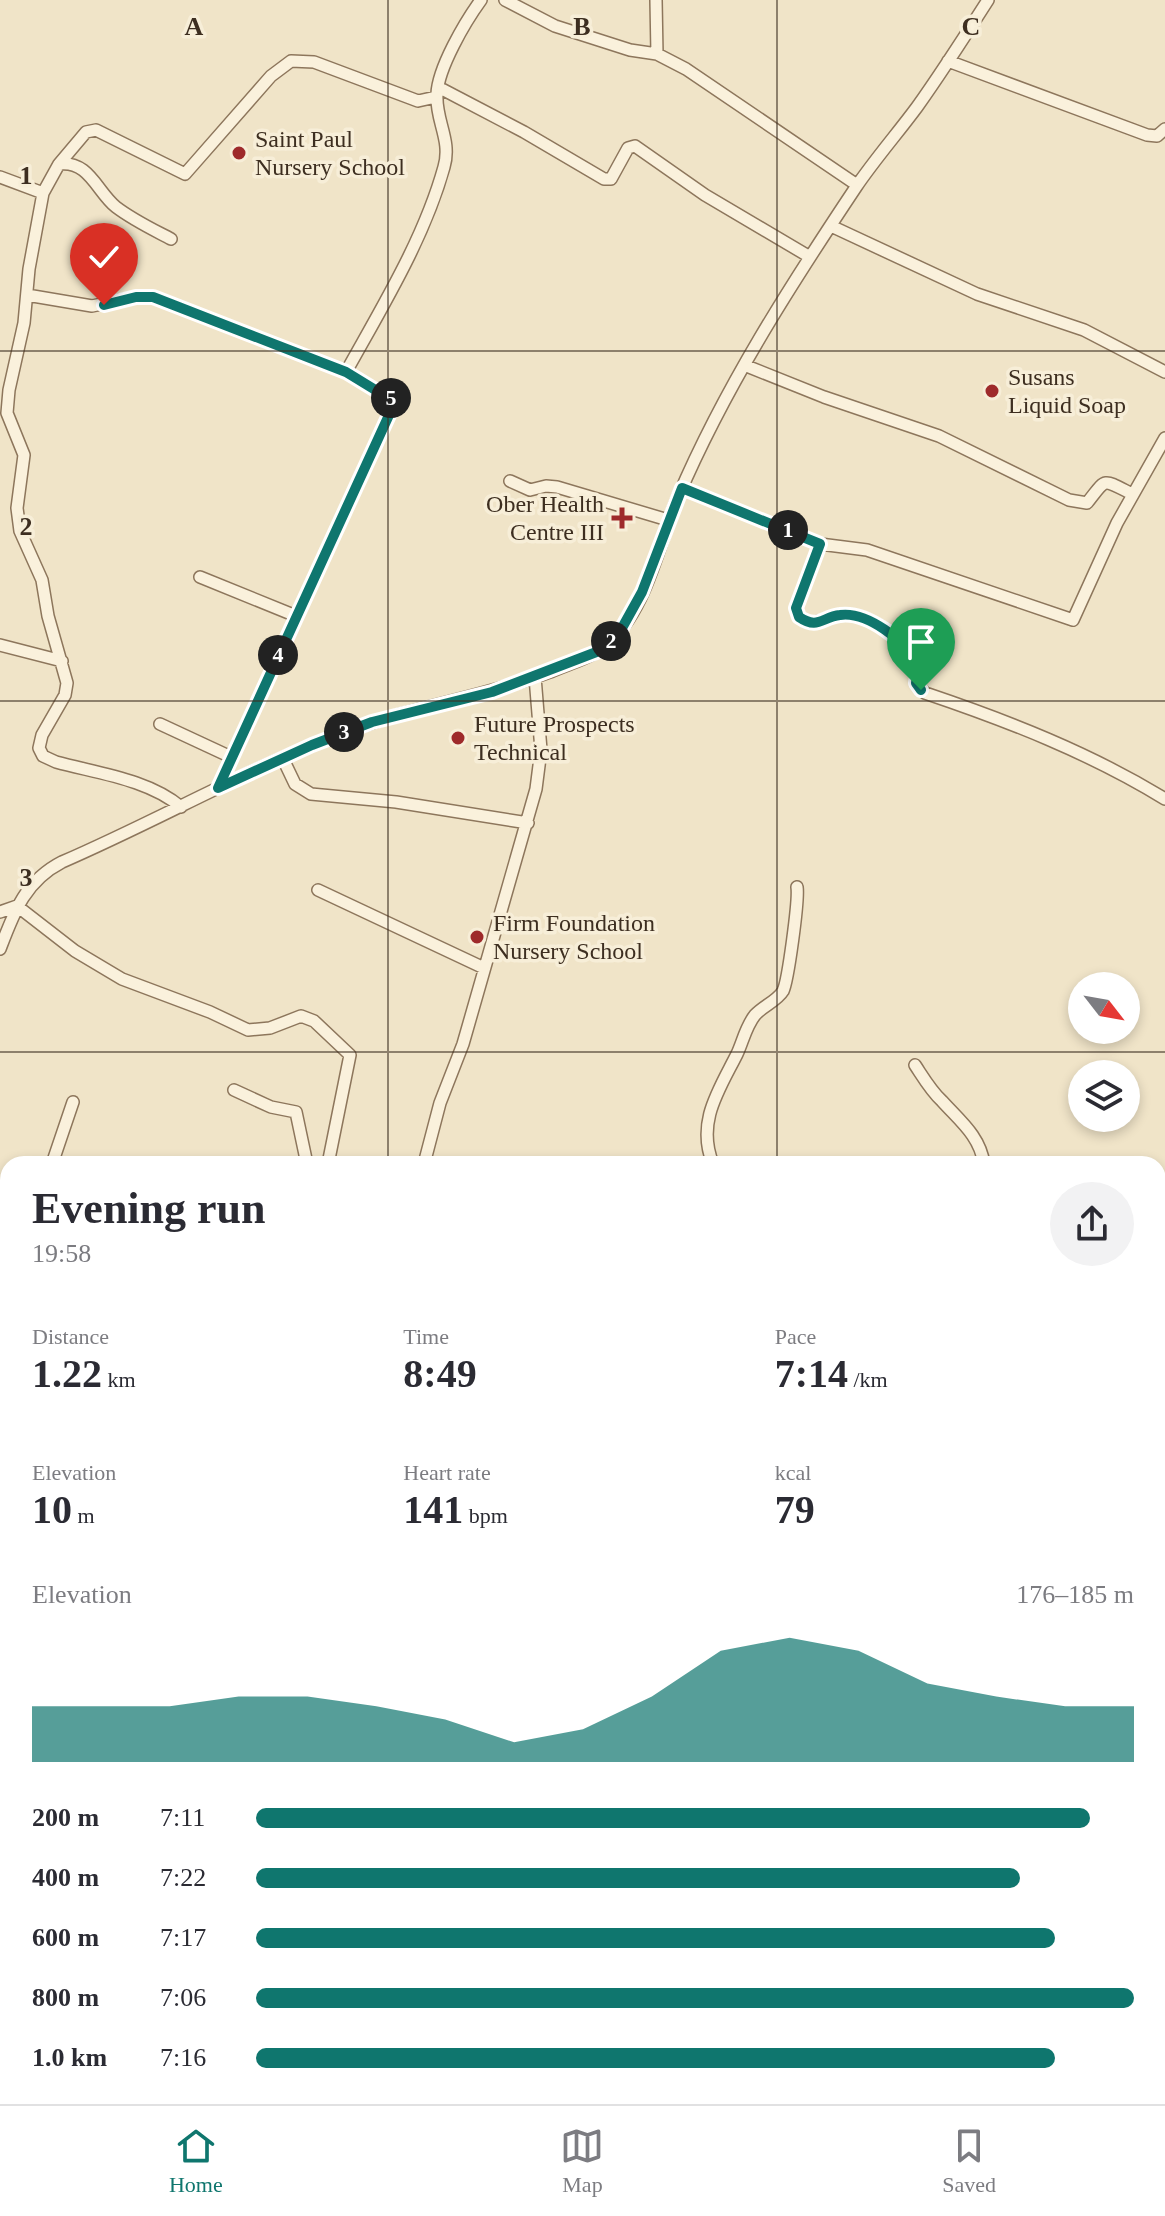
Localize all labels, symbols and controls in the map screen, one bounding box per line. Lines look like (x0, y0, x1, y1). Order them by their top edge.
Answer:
text: A (185, 12, 204, 41)
text: B (573, 12, 591, 41)
text: C (962, 12, 980, 41)
place label: Saint Paul Nursery School (255, 126, 405, 180)
marker: Saint Paul Nursery School (230, 144, 248, 162)
text: 1 (20, 161, 33, 190)
pin (70, 223, 138, 305)
icon: check (82, 235, 126, 279)
place label: Susans Liquid Soap (1008, 364, 1126, 418)
pin: 5 (371, 378, 411, 418)
marker: Susans Liquid Soap (983, 382, 1001, 400)
text: 5 (386, 385, 397, 410)
place label: Ober Health Centre III (486, 491, 604, 545)
marker: Ober Health Centre III (611, 507, 633, 529)
pin: 1 (768, 510, 808, 550)
text: 2 (20, 512, 33, 541)
text: 1 (783, 517, 794, 542)
pin (887, 608, 955, 690)
icon: arrive (899, 620, 943, 664)
pin: 2 (591, 621, 631, 661)
text: 2 (606, 628, 617, 653)
pin: 4 (258, 635, 298, 675)
text: 4 (273, 642, 284, 667)
place label: Future Prospects Technical (474, 711, 635, 765)
pin: 3 (324, 712, 364, 752)
text: 3 (339, 719, 350, 744)
marker: Future Prospects Technical (449, 729, 467, 747)
text: 3 (20, 863, 33, 892)
place label: Firm Foundation Nursery School (493, 910, 655, 964)
marker: Firm Foundation Nursery School (468, 928, 486, 946)
north arrow (1068, 972, 1140, 1044)
map controls (1068, 972, 1140, 1132)
button: layers (1068, 1060, 1140, 1132)
button: share (1050, 1182, 1134, 1266)
text: Evening run (32, 1184, 266, 1233)
text: 19:58 (32, 1239, 91, 1268)
text: Distance (32, 1324, 109, 1349)
text: Time (403, 1324, 449, 1349)
text: Pace (775, 1324, 816, 1349)
text: 1.22 (32, 1351, 102, 1396)
text: 8:49 (403, 1351, 477, 1396)
text: 7:14 (775, 1351, 848, 1396)
text: km (102, 1367, 136, 1392)
text: /km (848, 1367, 888, 1392)
text: Elevation (32, 1460, 116, 1485)
text: Heart rate (403, 1460, 491, 1485)
text: kcal (775, 1460, 811, 1485)
text: 10 (32, 1487, 72, 1532)
text: 141 (403, 1487, 463, 1532)
text: 79 (775, 1487, 815, 1532)
text: m (72, 1503, 95, 1528)
text: bpm (463, 1503, 508, 1528)
text: Elevation (32, 1580, 132, 1609)
text: 176–185 m (1016, 1580, 1134, 1609)
text: 200 m (32, 1803, 99, 1832)
text: 7:11 (160, 1803, 205, 1832)
text: 400 m (32, 1863, 99, 1892)
text: 7:22 (160, 1863, 206, 1892)
text: 600 m (32, 1923, 99, 1952)
text: 7:17 (160, 1923, 206, 1952)
text: 800 m (32, 1983, 99, 2012)
text: 7:06 (160, 1983, 206, 2012)
text: 1.0 km (32, 2043, 107, 2072)
text: 7:16 (160, 2043, 206, 2072)
tab: Home (169, 2124, 223, 2198)
tab: Map (560, 2124, 604, 2198)
tab: Saved (942, 2124, 996, 2198)

